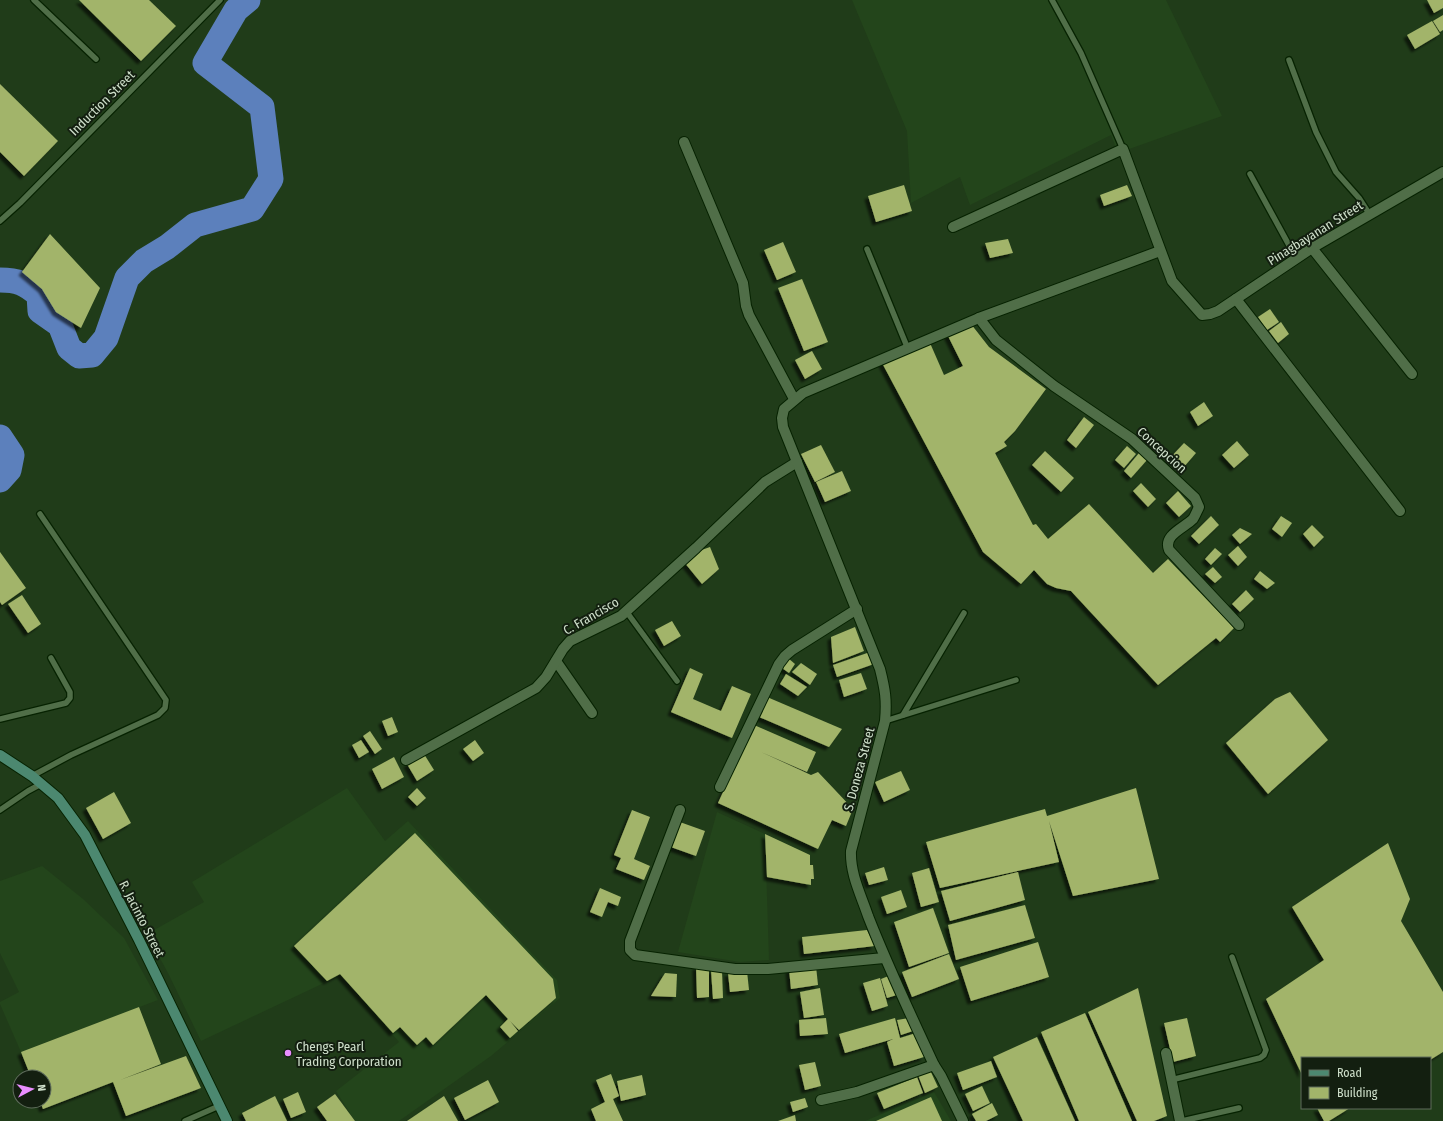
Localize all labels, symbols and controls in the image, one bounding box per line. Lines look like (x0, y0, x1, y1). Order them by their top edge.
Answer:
street label: Induction Street (66, 67, 138, 139)
street label: Pinagbayanan Street (1265, 197, 1366, 268)
street label: Concepcion (1134, 424, 1190, 476)
street label: C. Francisco (561, 594, 622, 638)
street label: S. Doneza Street (841, 725, 878, 813)
street label: R. Jacinto Street (116, 878, 168, 961)
place label: Chengs Pearl Trading Corporation (296, 1039, 402, 1069)
marker: Chengs Pearl Trading Corporation (283, 1048, 293, 1058)
legend (1301, 1057, 1431, 1109)
text: Road (1337, 1066, 1362, 1080)
north arrow (12, 1069, 52, 1109)
text: N (35, 1084, 48, 1092)
text: Building (1337, 1086, 1378, 1100)

